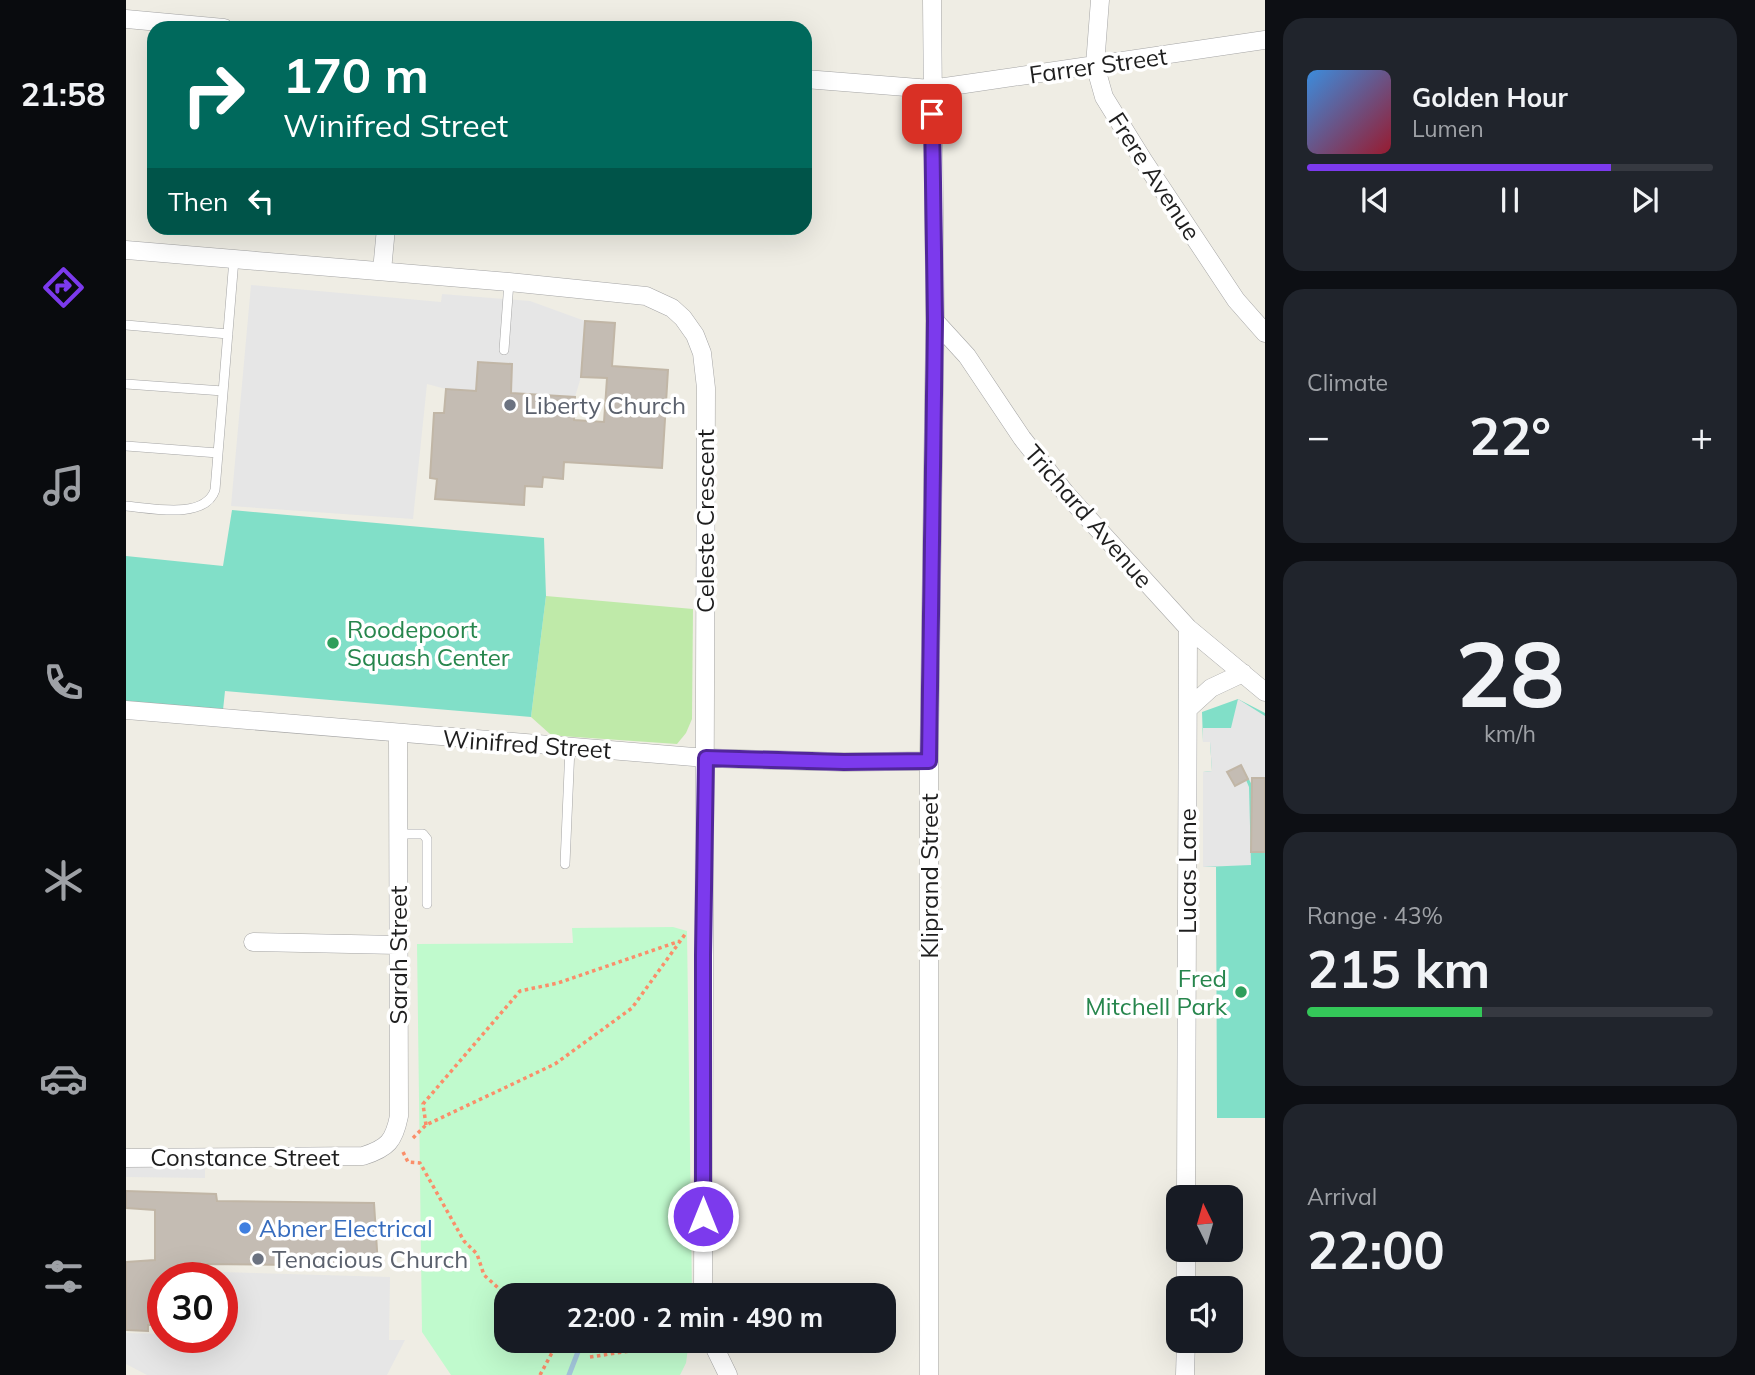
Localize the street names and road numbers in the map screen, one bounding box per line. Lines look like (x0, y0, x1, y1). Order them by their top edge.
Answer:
street label: Farrer Street (1027, 40, 1169, 90)
street label: Frere Avenue (1103, 106, 1207, 246)
street label: Celeste Crescent (690, 429, 720, 613)
street label: Trichard Avenue (1019, 438, 1159, 594)
street label: Winifred Street (442, 723, 612, 765)
street label: Kliprand Street (914, 793, 944, 959)
street label: Lucas Lane (1172, 808, 1202, 934)
street label: Sarah Street (383, 885, 413, 1025)
street label: Constance Street (150, 1142, 340, 1172)

